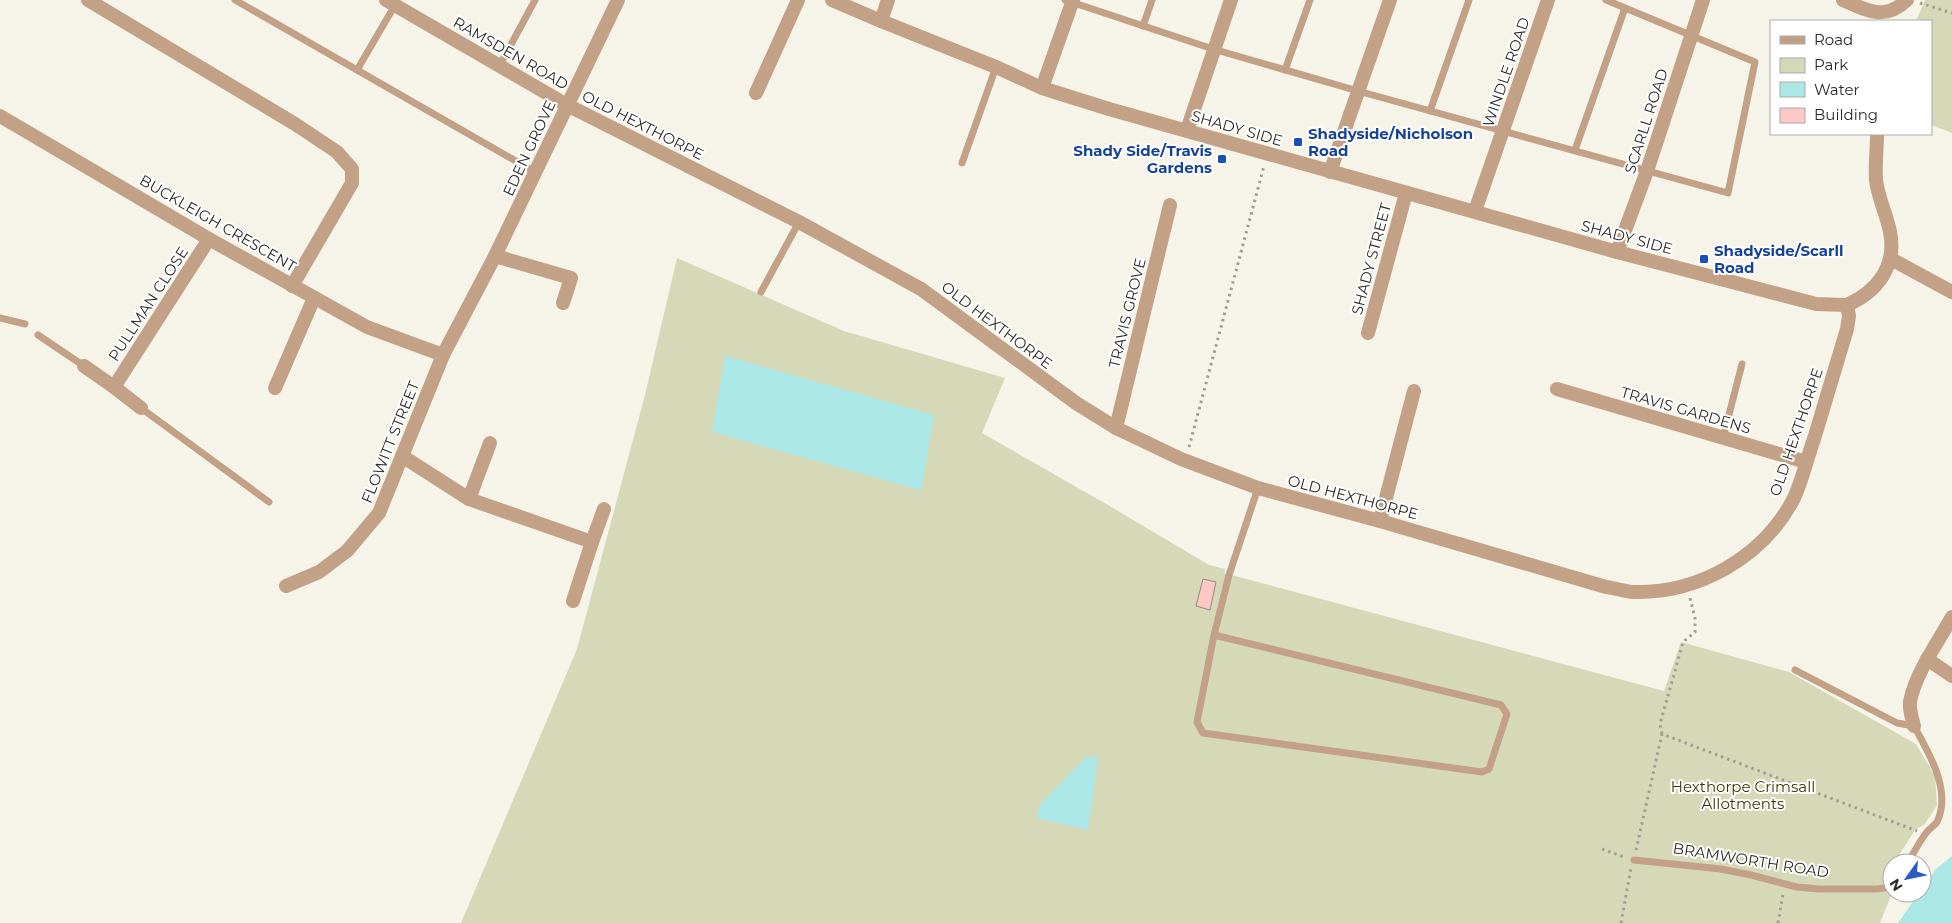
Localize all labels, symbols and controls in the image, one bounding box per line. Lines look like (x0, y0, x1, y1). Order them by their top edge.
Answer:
street label: RAMSDEN ROAD (450, 12, 572, 94)
street label: WINDLE ROAD (1478, 15, 1534, 129)
legend (1770, 20, 1932, 135)
text: Road (1814, 30, 1853, 49)
text: Park (1814, 55, 1848, 74)
street label: SCARLL ROAD (1620, 66, 1672, 176)
text: Water (1814, 80, 1860, 99)
street label: OLD HEXTHORPE (579, 86, 707, 164)
street label: EDEN GROVE (499, 97, 559, 199)
text: Building (1814, 105, 1878, 124)
street label: SHADY SIDE (1189, 106, 1285, 150)
place label: Shadyside/Nicholson Road (1308, 124, 1473, 160)
marker: Shadyside/Nicholson Road (1292, 136, 1304, 148)
place label: Shady Side/Travis Gardens (1073, 141, 1212, 177)
marker: Shady Side/Travis Gardens (1216, 153, 1228, 165)
street label: BUCKLEIGH CRESCENT (136, 170, 300, 276)
street label: SHADY STREET (1347, 201, 1395, 317)
street label: SHADY SIDE (1579, 216, 1675, 258)
place label: Shadyside/Scarll Road (1714, 241, 1844, 277)
street label: PULLMAN CLOSE (104, 243, 192, 365)
marker: Shadyside/Scarll Road (1698, 253, 1710, 265)
street label: TRAVIS GROVE (1104, 256, 1150, 370)
street label: OLD HEXTHORPE (938, 277, 1056, 373)
street label: OLD HEXTHORPE (1765, 365, 1827, 499)
street label: FLOWITT STREET (357, 378, 423, 506)
street label: TRAVIS GARDENS (1619, 382, 1753, 438)
street label: OLD HEXTHORPE (1286, 470, 1420, 524)
park label: Hexthorpe Crimsall Allotments (1671, 777, 1815, 813)
street label: BRAMWORTH ROAD (1672, 838, 1830, 882)
north arrow (1882, 853, 1932, 903)
text: N (1885, 875, 1907, 895)

